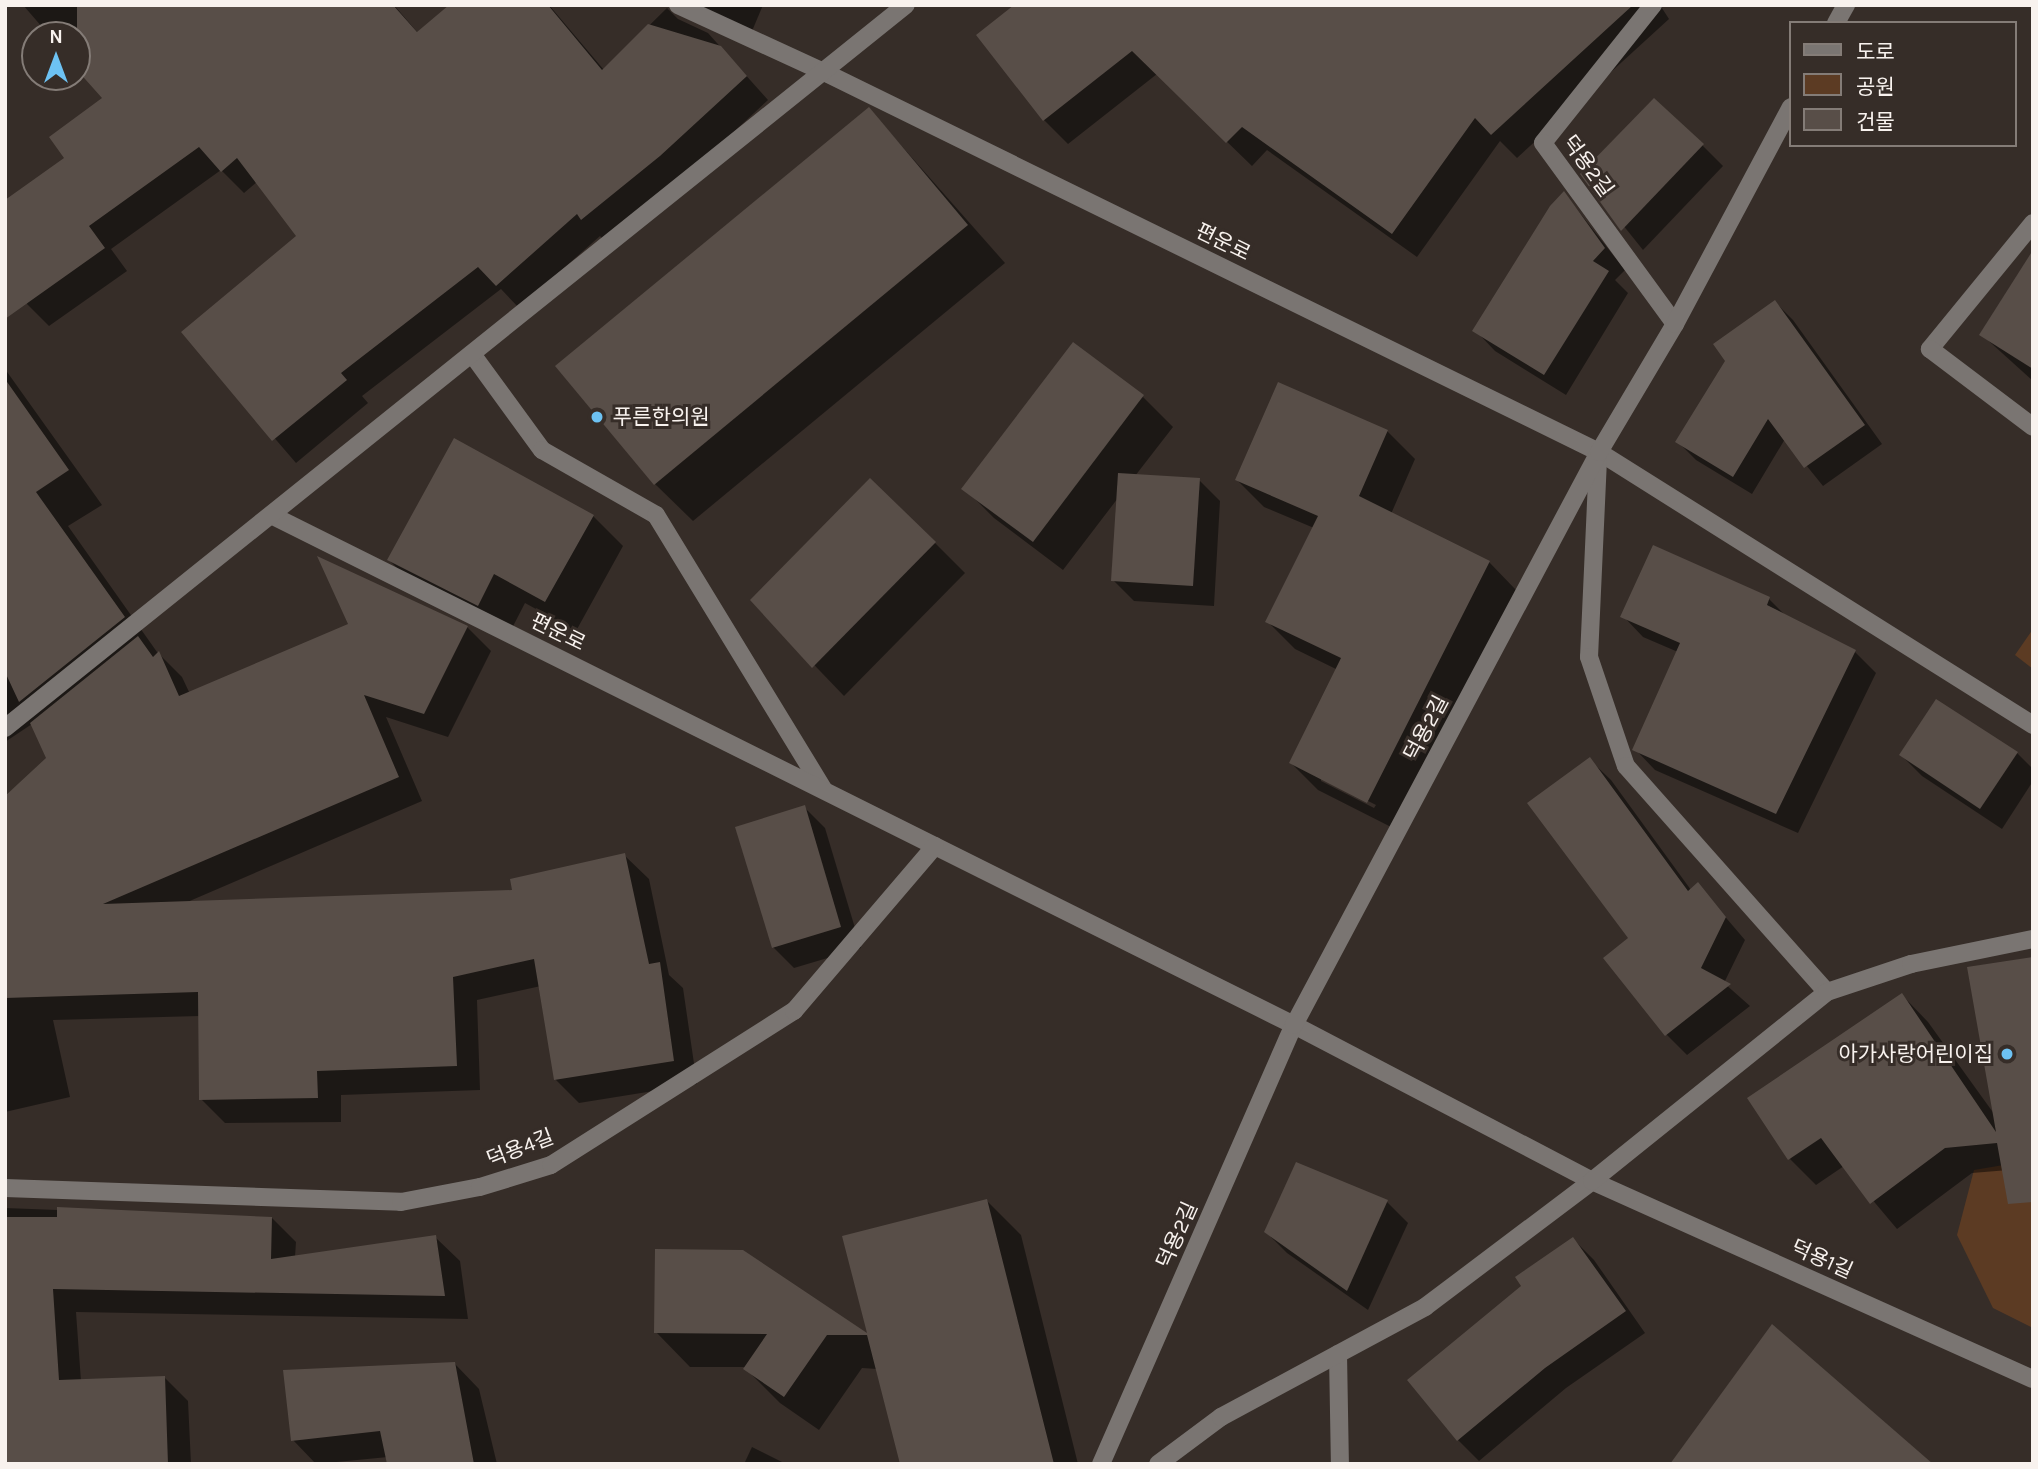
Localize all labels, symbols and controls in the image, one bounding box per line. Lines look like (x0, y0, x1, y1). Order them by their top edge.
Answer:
north arrow (21, 21, 91, 91)
legend (1790, 21, 2017, 147)
text: N (49, 26, 63, 48)
text: 도로 (1856, 40, 1895, 64)
text: 공원 (1856, 75, 1895, 99)
text: 건물 (1856, 110, 1895, 134)
street label: 덕용2길 (1557, 130, 1619, 202)
street label: 편운로 (1191, 218, 1255, 266)
place label: 푸른한의원 (613, 404, 710, 430)
marker: 푸른한의원 (587, 407, 607, 427)
street label: 편운로 (526, 608, 590, 656)
street label: 덕용2길 (1398, 691, 1454, 765)
place label: 아가사랑어린이집 (1838, 1041, 1993, 1067)
marker: 아가사랑어린이집 (1999, 1046, 2015, 1062)
street label: 덕용4길 (483, 1124, 557, 1172)
street label: 덕용2길 (1151, 1198, 1203, 1272)
street label: 덕용1길 (1787, 1234, 1857, 1284)

